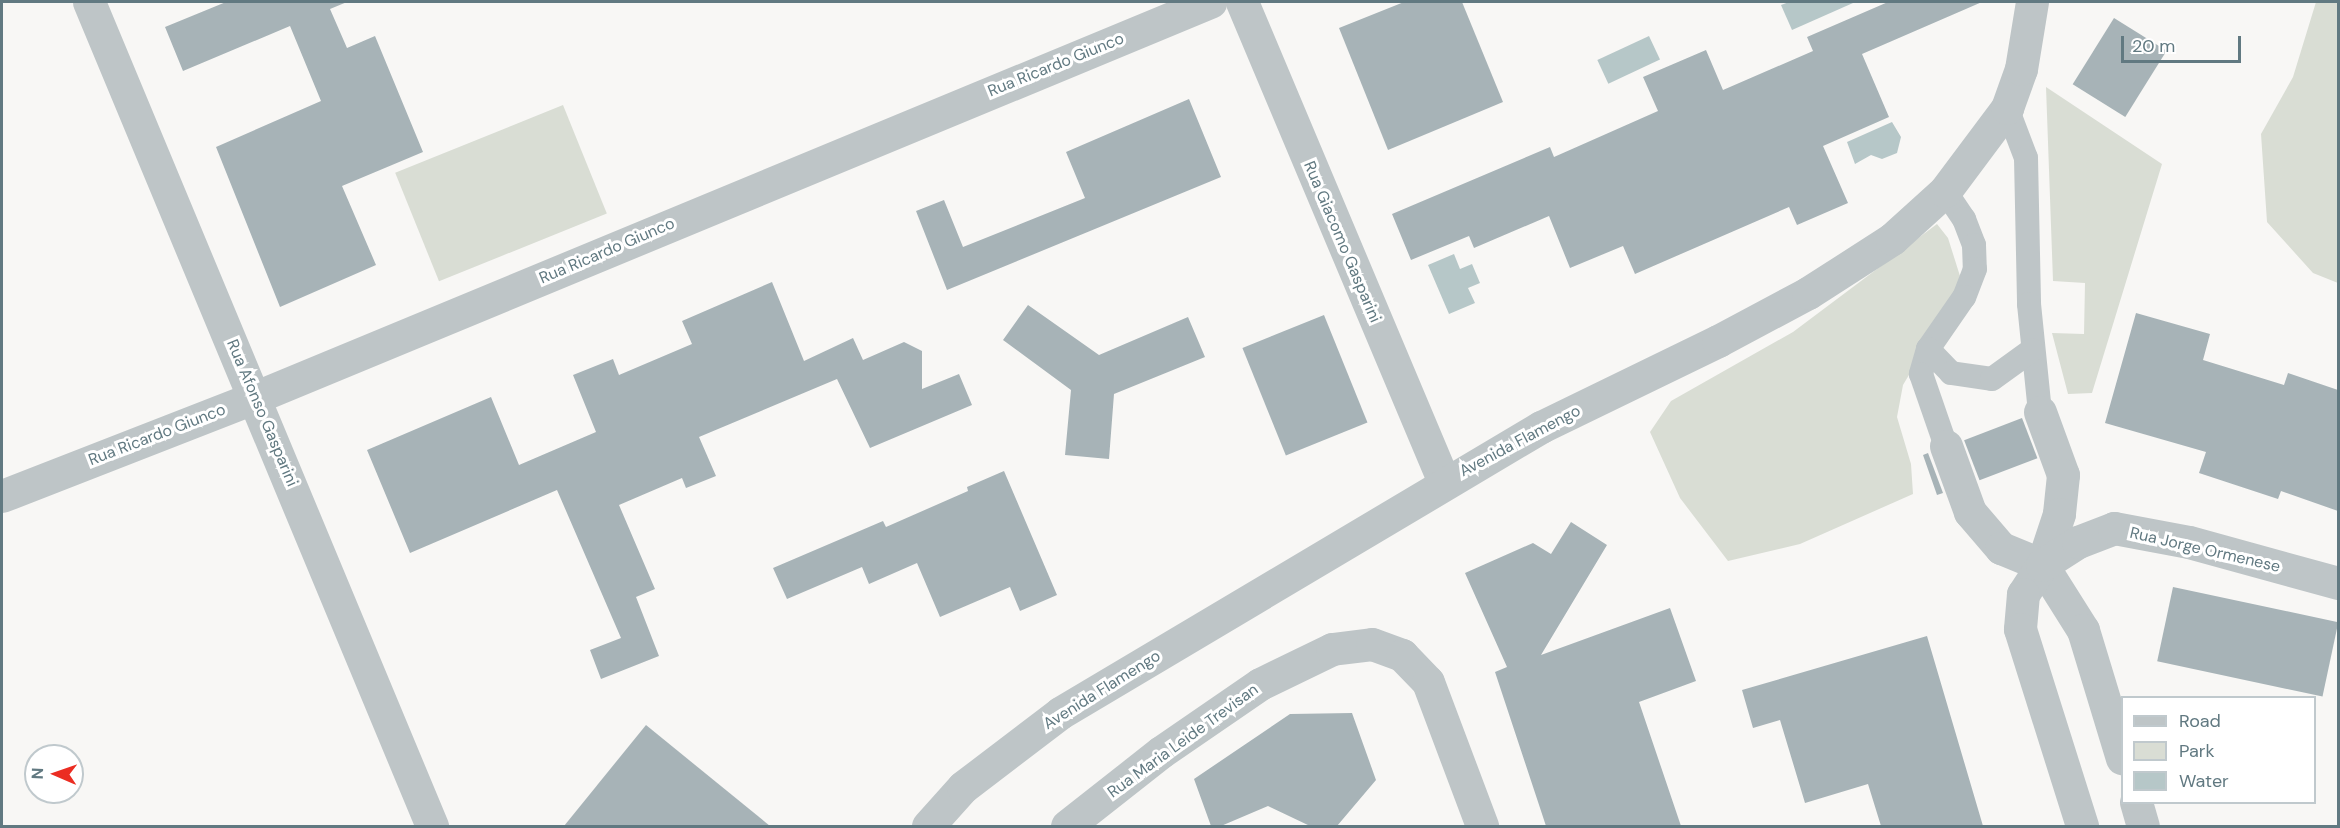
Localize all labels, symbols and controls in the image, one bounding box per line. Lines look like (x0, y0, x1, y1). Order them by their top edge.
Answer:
scale bar (2124, 24, 2244, 62)
street label: Rua Ricardo Giunco (985, 29, 1127, 101)
text: 20 m (2132, 34, 2175, 58)
street label: Rua Giacomo Gasparini (1299, 158, 1385, 326)
street label: Rua Ricardo Giunco (536, 214, 678, 288)
street label: Rua Afonso Gasparini (222, 337, 302, 489)
street label: Rua Ricardo Giunco (86, 400, 228, 470)
street label: Avenida Flamengo (1456, 401, 1584, 481)
street label: Rua Jorge Ormenese (2128, 523, 2282, 577)
street label: Avenida Flamengo (1040, 646, 1164, 734)
street label: Rua Maria Leide Trevisan (1104, 680, 1262, 802)
legend (2121, 696, 2316, 804)
text: Road (2179, 709, 2221, 733)
text: Park (2179, 739, 2215, 763)
north arrow (24, 744, 84, 804)
text: N (27, 767, 48, 780)
text: Water (2179, 769, 2229, 793)

